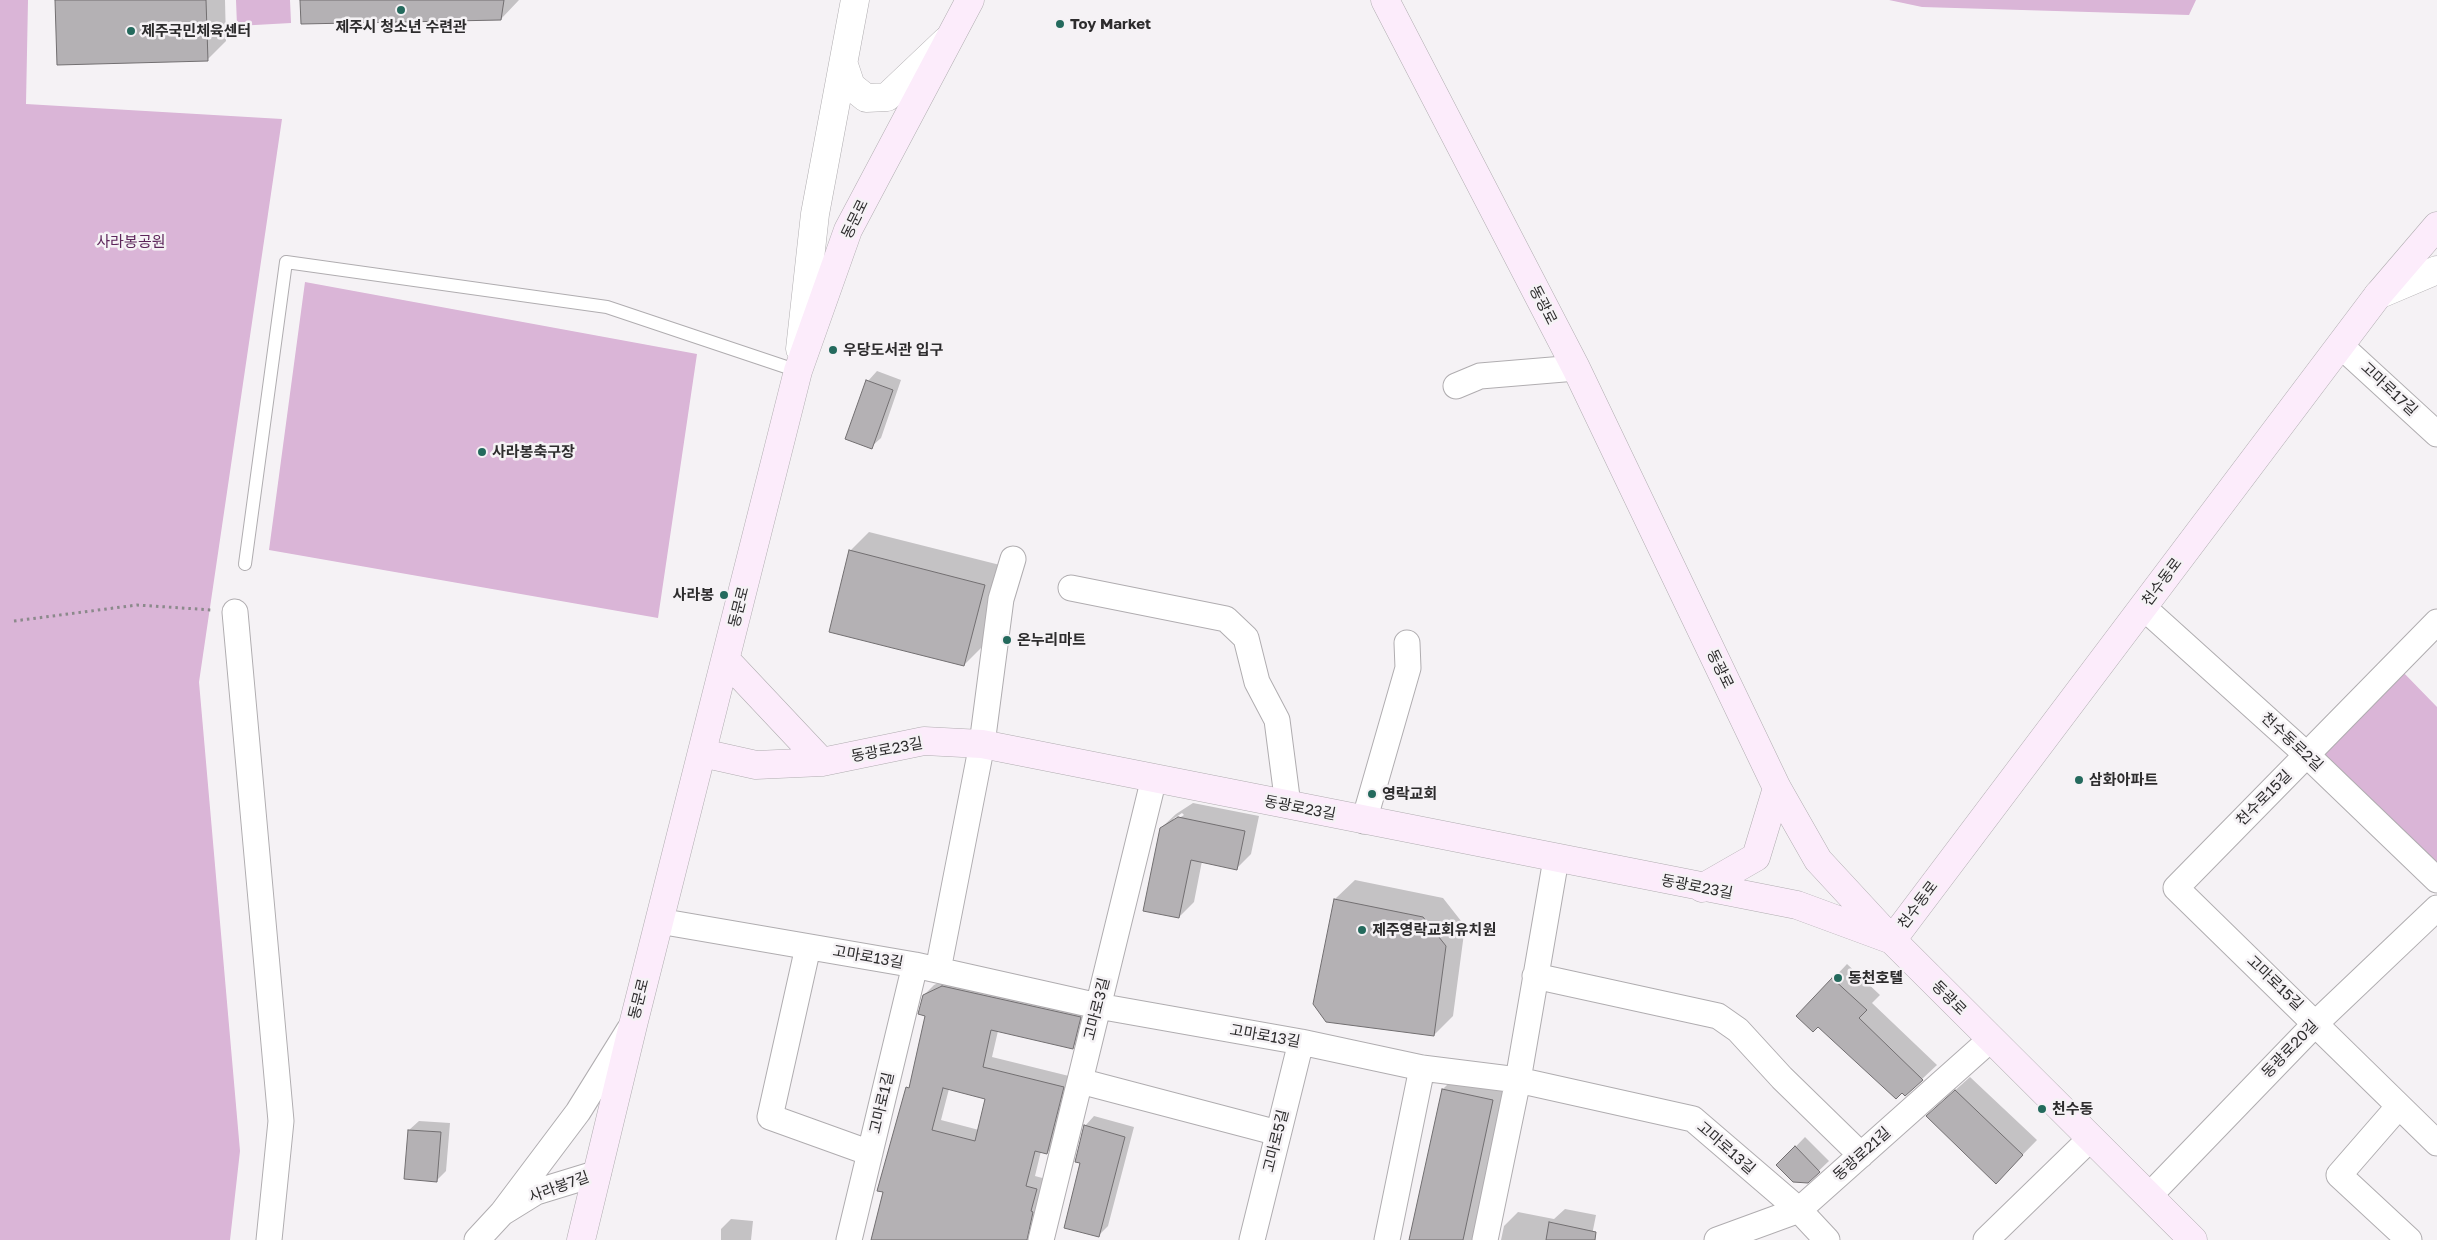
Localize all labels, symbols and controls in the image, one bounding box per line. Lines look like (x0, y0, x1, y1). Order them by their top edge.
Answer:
marker: 제주시 청소년 수련관 (395, 4, 407, 16)
place label: Toy Market (1070, 15, 1151, 33)
place label: 제주시 청소년 수련관 (335, 18, 467, 36)
marker: Toy Market (1054, 18, 1066, 30)
place label: 제주국민체육센터 (141, 22, 251, 40)
marker: 제주국민체육센터 (125, 25, 137, 37)
street label: 동문로 (838, 196, 872, 242)
park label: 사라봉공원 (97, 233, 165, 251)
street label: 동광로 (1526, 282, 1560, 328)
place label: 우당도서관 입구 (843, 341, 943, 359)
marker: 우당도서관 입구 (827, 344, 839, 356)
street label: 고마로17길 (2357, 358, 2421, 420)
place label: 사라봉축구장 (492, 443, 575, 461)
marker: 사라봉축구장 (476, 446, 488, 458)
street label: 천수동로 (2138, 555, 2186, 609)
street label: 동문로 (725, 585, 753, 629)
place label: 사라봉 (673, 586, 714, 604)
marker: 사라봉 (718, 589, 730, 601)
place label: 온누리마트 (1017, 631, 1086, 649)
marker: 온누리마트 (1001, 634, 1013, 646)
street label: 동광로 (1703, 646, 1737, 692)
street label: 천수동로2길 (2257, 709, 2327, 775)
street label: 동광로23길 (850, 734, 924, 766)
street label: 천수로15길 (2232, 766, 2296, 830)
place label: 삼화아파트 (2089, 771, 2158, 789)
marker: 삼화아파트 (2073, 774, 2085, 786)
place label: 영락교회 (1382, 785, 1437, 803)
marker: 영락교회 (1366, 788, 1378, 800)
street label: 동광로23길 (1263, 792, 1337, 824)
street label: 동광로23길 (1660, 871, 1734, 903)
street label: 천수동로 (1894, 878, 1942, 932)
place label: 제주영락교회유치원 (1372, 921, 1496, 939)
marker: 제주영락교회유치원 (1356, 924, 1368, 936)
street label: 고마로13길 (831, 942, 905, 972)
street label: 고마로15길 (2243, 952, 2307, 1014)
place label: 동천호텔 (1848, 969, 1903, 987)
marker: 동천호텔 (1832, 972, 1844, 984)
street label: 고마로3길 (1081, 976, 1113, 1042)
street label: 동문로 (625, 977, 653, 1021)
street label: 동광로 (1928, 977, 1970, 1019)
street label: 동광로20길 (2258, 1016, 2322, 1082)
street label: 고마로13길 (1228, 1021, 1302, 1051)
street label: 고마로1길 (866, 1071, 898, 1135)
place label: 천수동 (2052, 1100, 2093, 1118)
marker: 천수동 (2036, 1103, 2048, 1115)
street label: 고마로5길 (1260, 1108, 1292, 1174)
street label: 고마로13길 (1693, 1118, 1759, 1178)
street label: 동광로21길 (1830, 1123, 1894, 1185)
street label: 사라봉7길 (526, 1168, 592, 1206)

